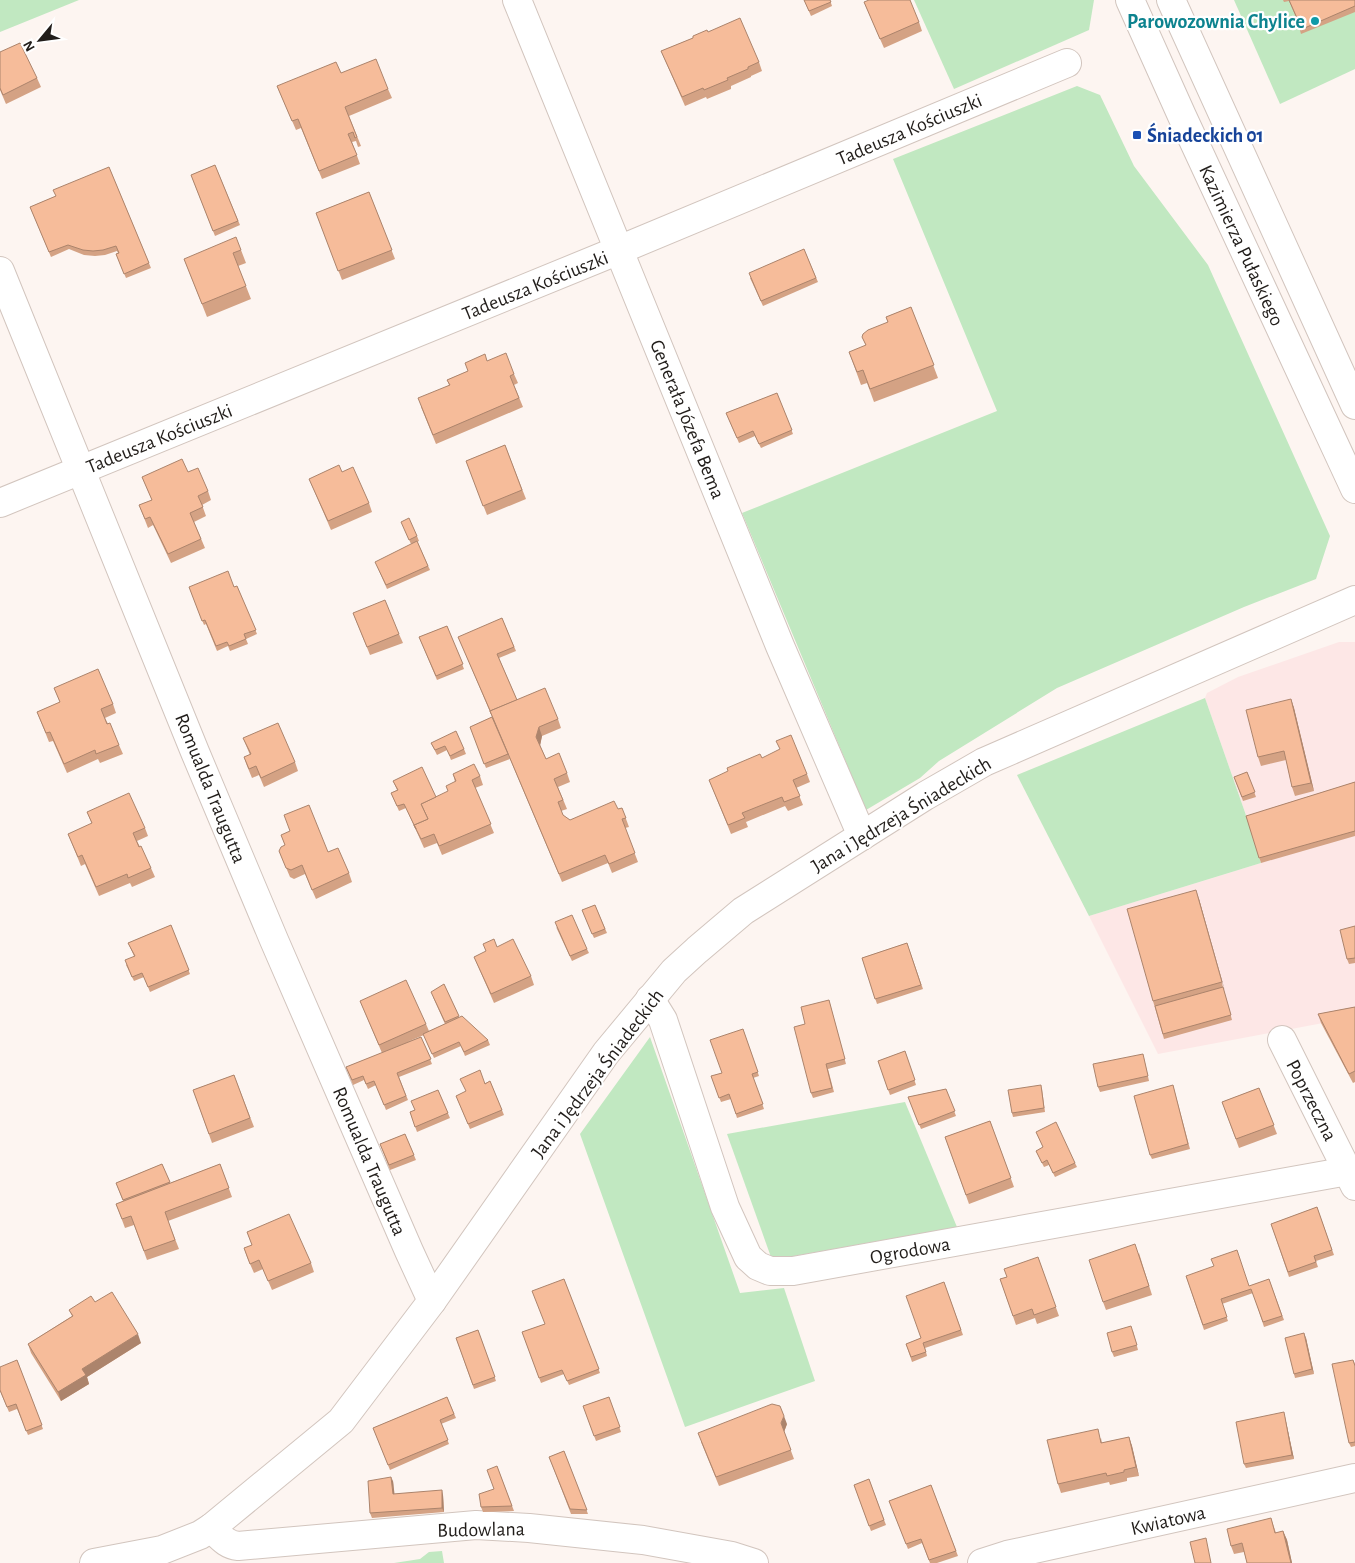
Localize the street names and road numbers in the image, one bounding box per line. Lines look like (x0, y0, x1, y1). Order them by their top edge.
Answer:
street label: Tadeusza Kościuszki (834, 90, 985, 170)
street label: Kazimierza Pułaskiego (1195, 162, 1287, 329)
street label: Tadeusza Kościuszki (459, 247, 611, 324)
street label: Generała Józefa Bema (646, 337, 728, 502)
street label: Tadeusza Kościuszki (83, 400, 235, 477)
street label: Romualda Traugutta (171, 711, 249, 866)
street label: Jana i Jędrzeja Śniadeckich (808, 752, 995, 876)
street label: Jana i Jędrzeja Śniadeckich (527, 985, 668, 1162)
street label: Poprzeczna (1282, 1056, 1340, 1144)
street label: Romualda Traugutta (329, 1084, 409, 1239)
street label: Ogrodowa (869, 1234, 952, 1268)
street label: Kwiatowa (1129, 1503, 1208, 1539)
street label: Budowlana (437, 1519, 525, 1541)

